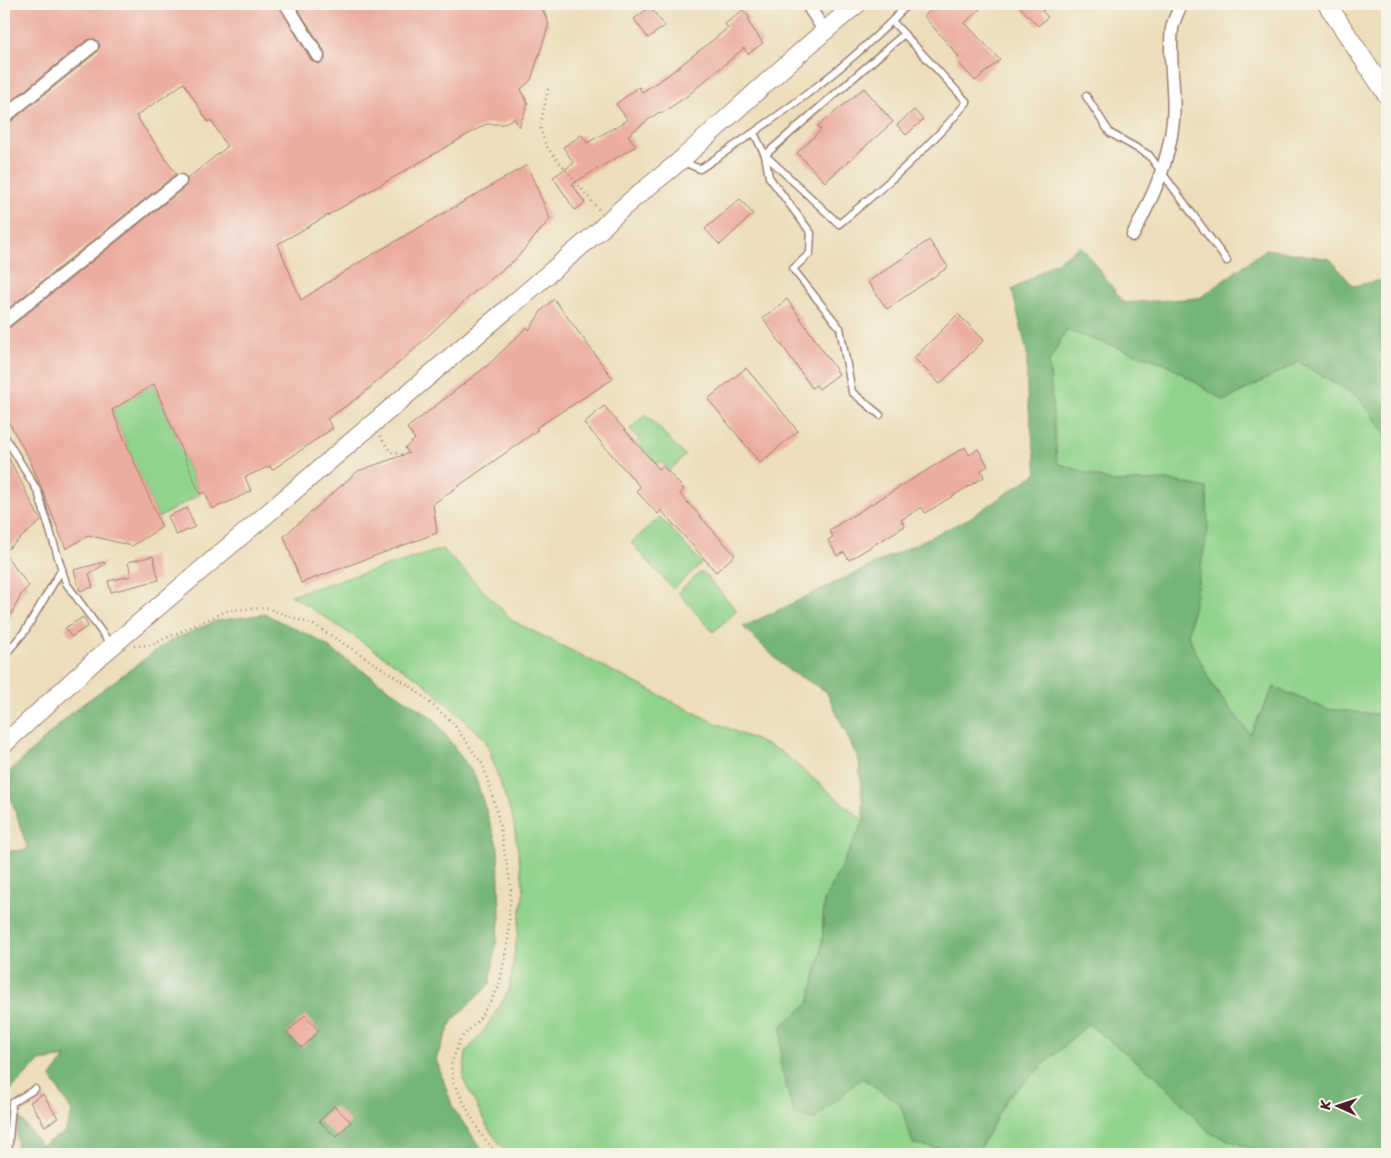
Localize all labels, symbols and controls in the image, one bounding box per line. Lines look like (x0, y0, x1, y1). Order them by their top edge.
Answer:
north arrow (1314, 1080, 1364, 1130)
text: K (1313, 1099, 1338, 1111)

